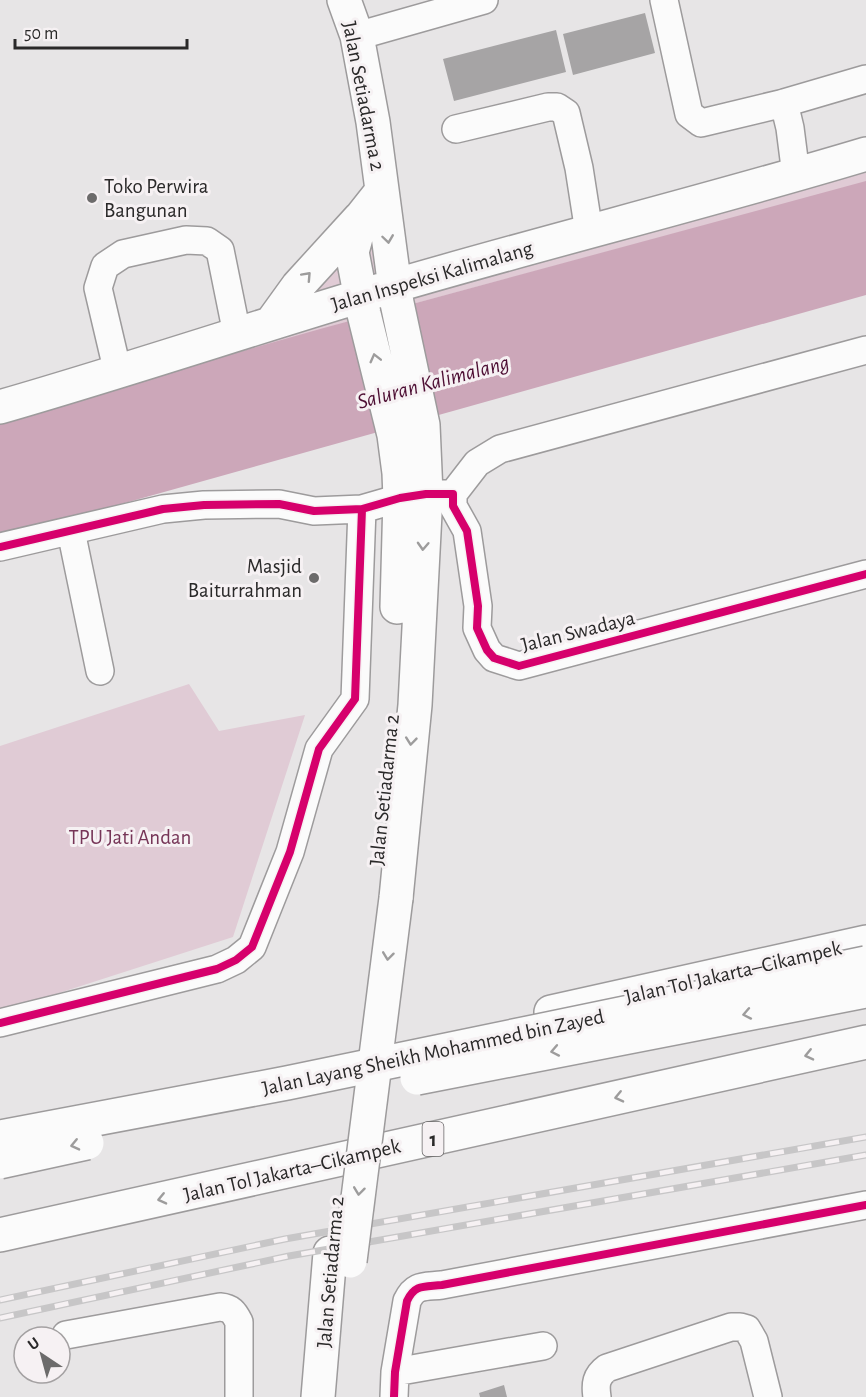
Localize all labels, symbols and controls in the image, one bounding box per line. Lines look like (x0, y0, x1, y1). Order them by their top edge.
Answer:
scale bar (15, 12, 188, 50)
street label: Jalan Setiadarma 2 (339, 19, 388, 173)
text: 50 m (24, 25, 58, 43)
place label: Toko Perwira Bangunan (104, 176, 209, 221)
marker: Toko Perwira Bangunan (85, 191, 99, 205)
one-way arrow (382, 234, 394, 244)
street label: Jalan Inspeksi Kalimalang (329, 237, 536, 315)
one-way arrow (300, 272, 311, 282)
water label: Saluran Kalimalang (355, 351, 512, 413)
one-way arrow (369, 353, 382, 363)
one-way arrow (417, 542, 430, 551)
place label: Masjid Baiturrahman (188, 556, 302, 601)
marker: Masjid Baiturrahman (307, 571, 321, 585)
street label: Jalan Swadaya (519, 607, 637, 656)
street label: Jalan Setiadarma 2 (366, 713, 403, 867)
one-way arrow (405, 736, 418, 745)
park label: TPU Jati Andan (69, 827, 191, 848)
street label: Jalan Tol Jakarta–Cikampek (623, 937, 844, 1008)
one-way arrow (383, 952, 395, 961)
street label: Jalan Layang Sheikh Mohammed bin Zayed (260, 1006, 606, 1099)
one-way arrow (742, 1007, 752, 1020)
one-way arrow (551, 1044, 561, 1057)
one-way arrow (804, 1048, 814, 1061)
one-way arrow (614, 1090, 624, 1103)
road number: 1 (422, 1122, 444, 1156)
street label: Jalan Tol Jakarta–Cikampek (182, 1135, 403, 1206)
one-way arrow (71, 1138, 81, 1151)
one-way arrow (353, 1187, 365, 1196)
one-way arrow (157, 1191, 167, 1204)
street label: Jalan Setiadarma 2 (313, 1195, 348, 1349)
north arrow (12, 1325, 72, 1385)
text: U (25, 1334, 43, 1353)

